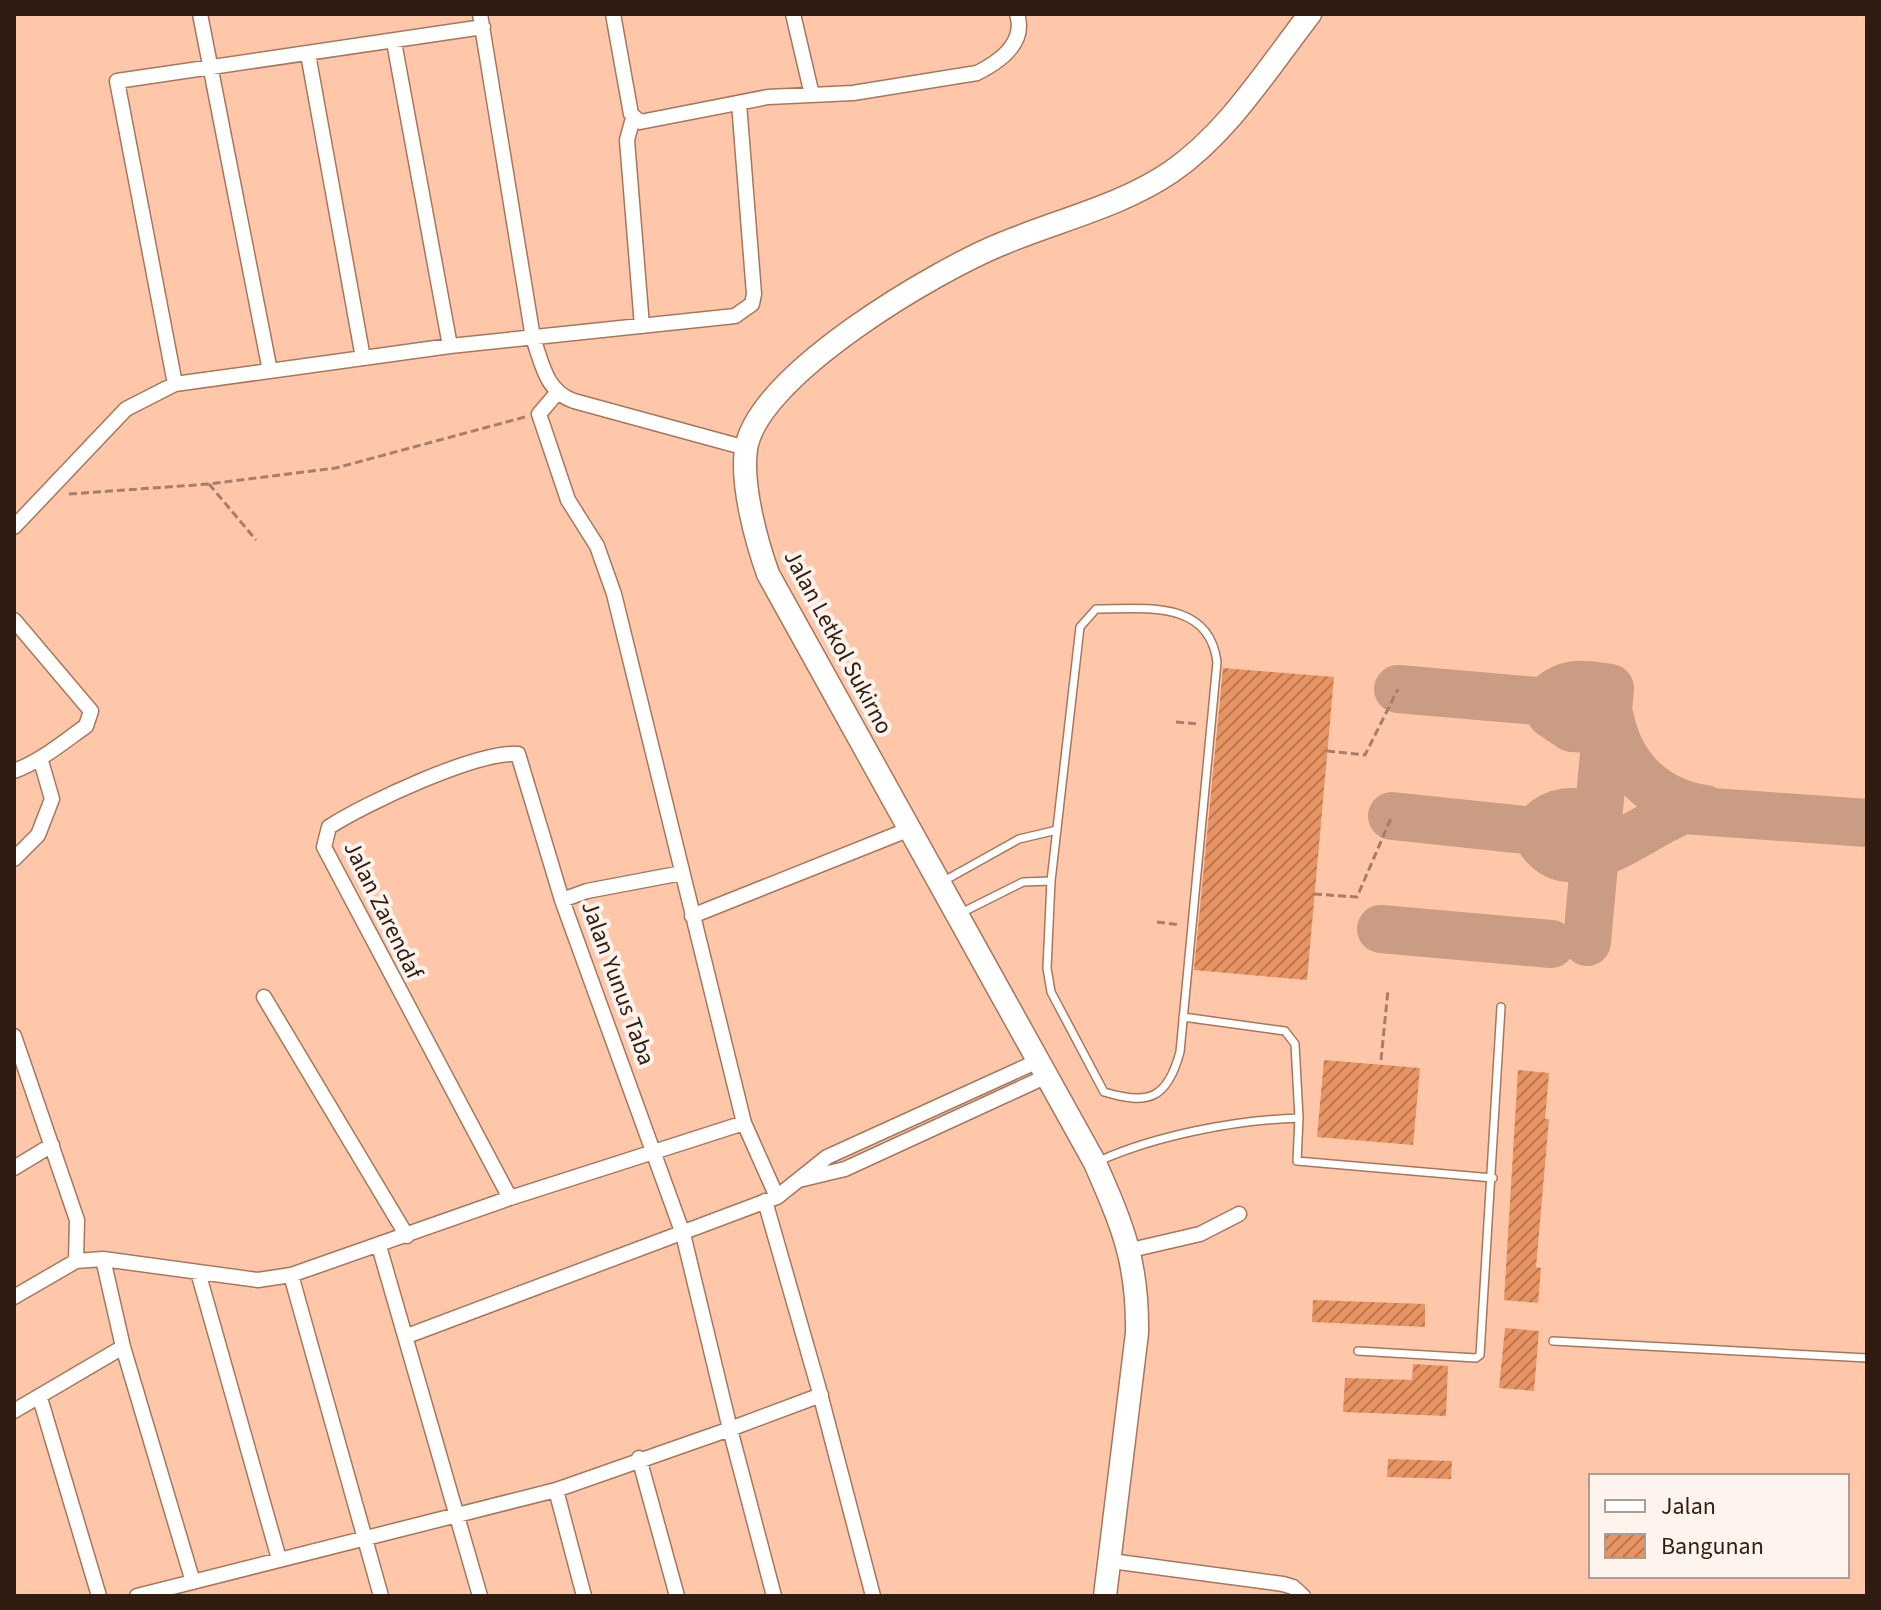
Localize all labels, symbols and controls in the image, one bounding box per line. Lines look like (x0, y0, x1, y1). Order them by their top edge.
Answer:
street label: Jalan Letkol Sukirno (775, 544, 901, 740)
street label: Jalan Zarendaf (334, 835, 432, 986)
street label: Jalan Yunus Taba (572, 896, 664, 1070)
legend (1589, 1474, 1849, 1578)
text: Jalan (1661, 1489, 1716, 1524)
text: Bangunan (1661, 1529, 1764, 1564)

